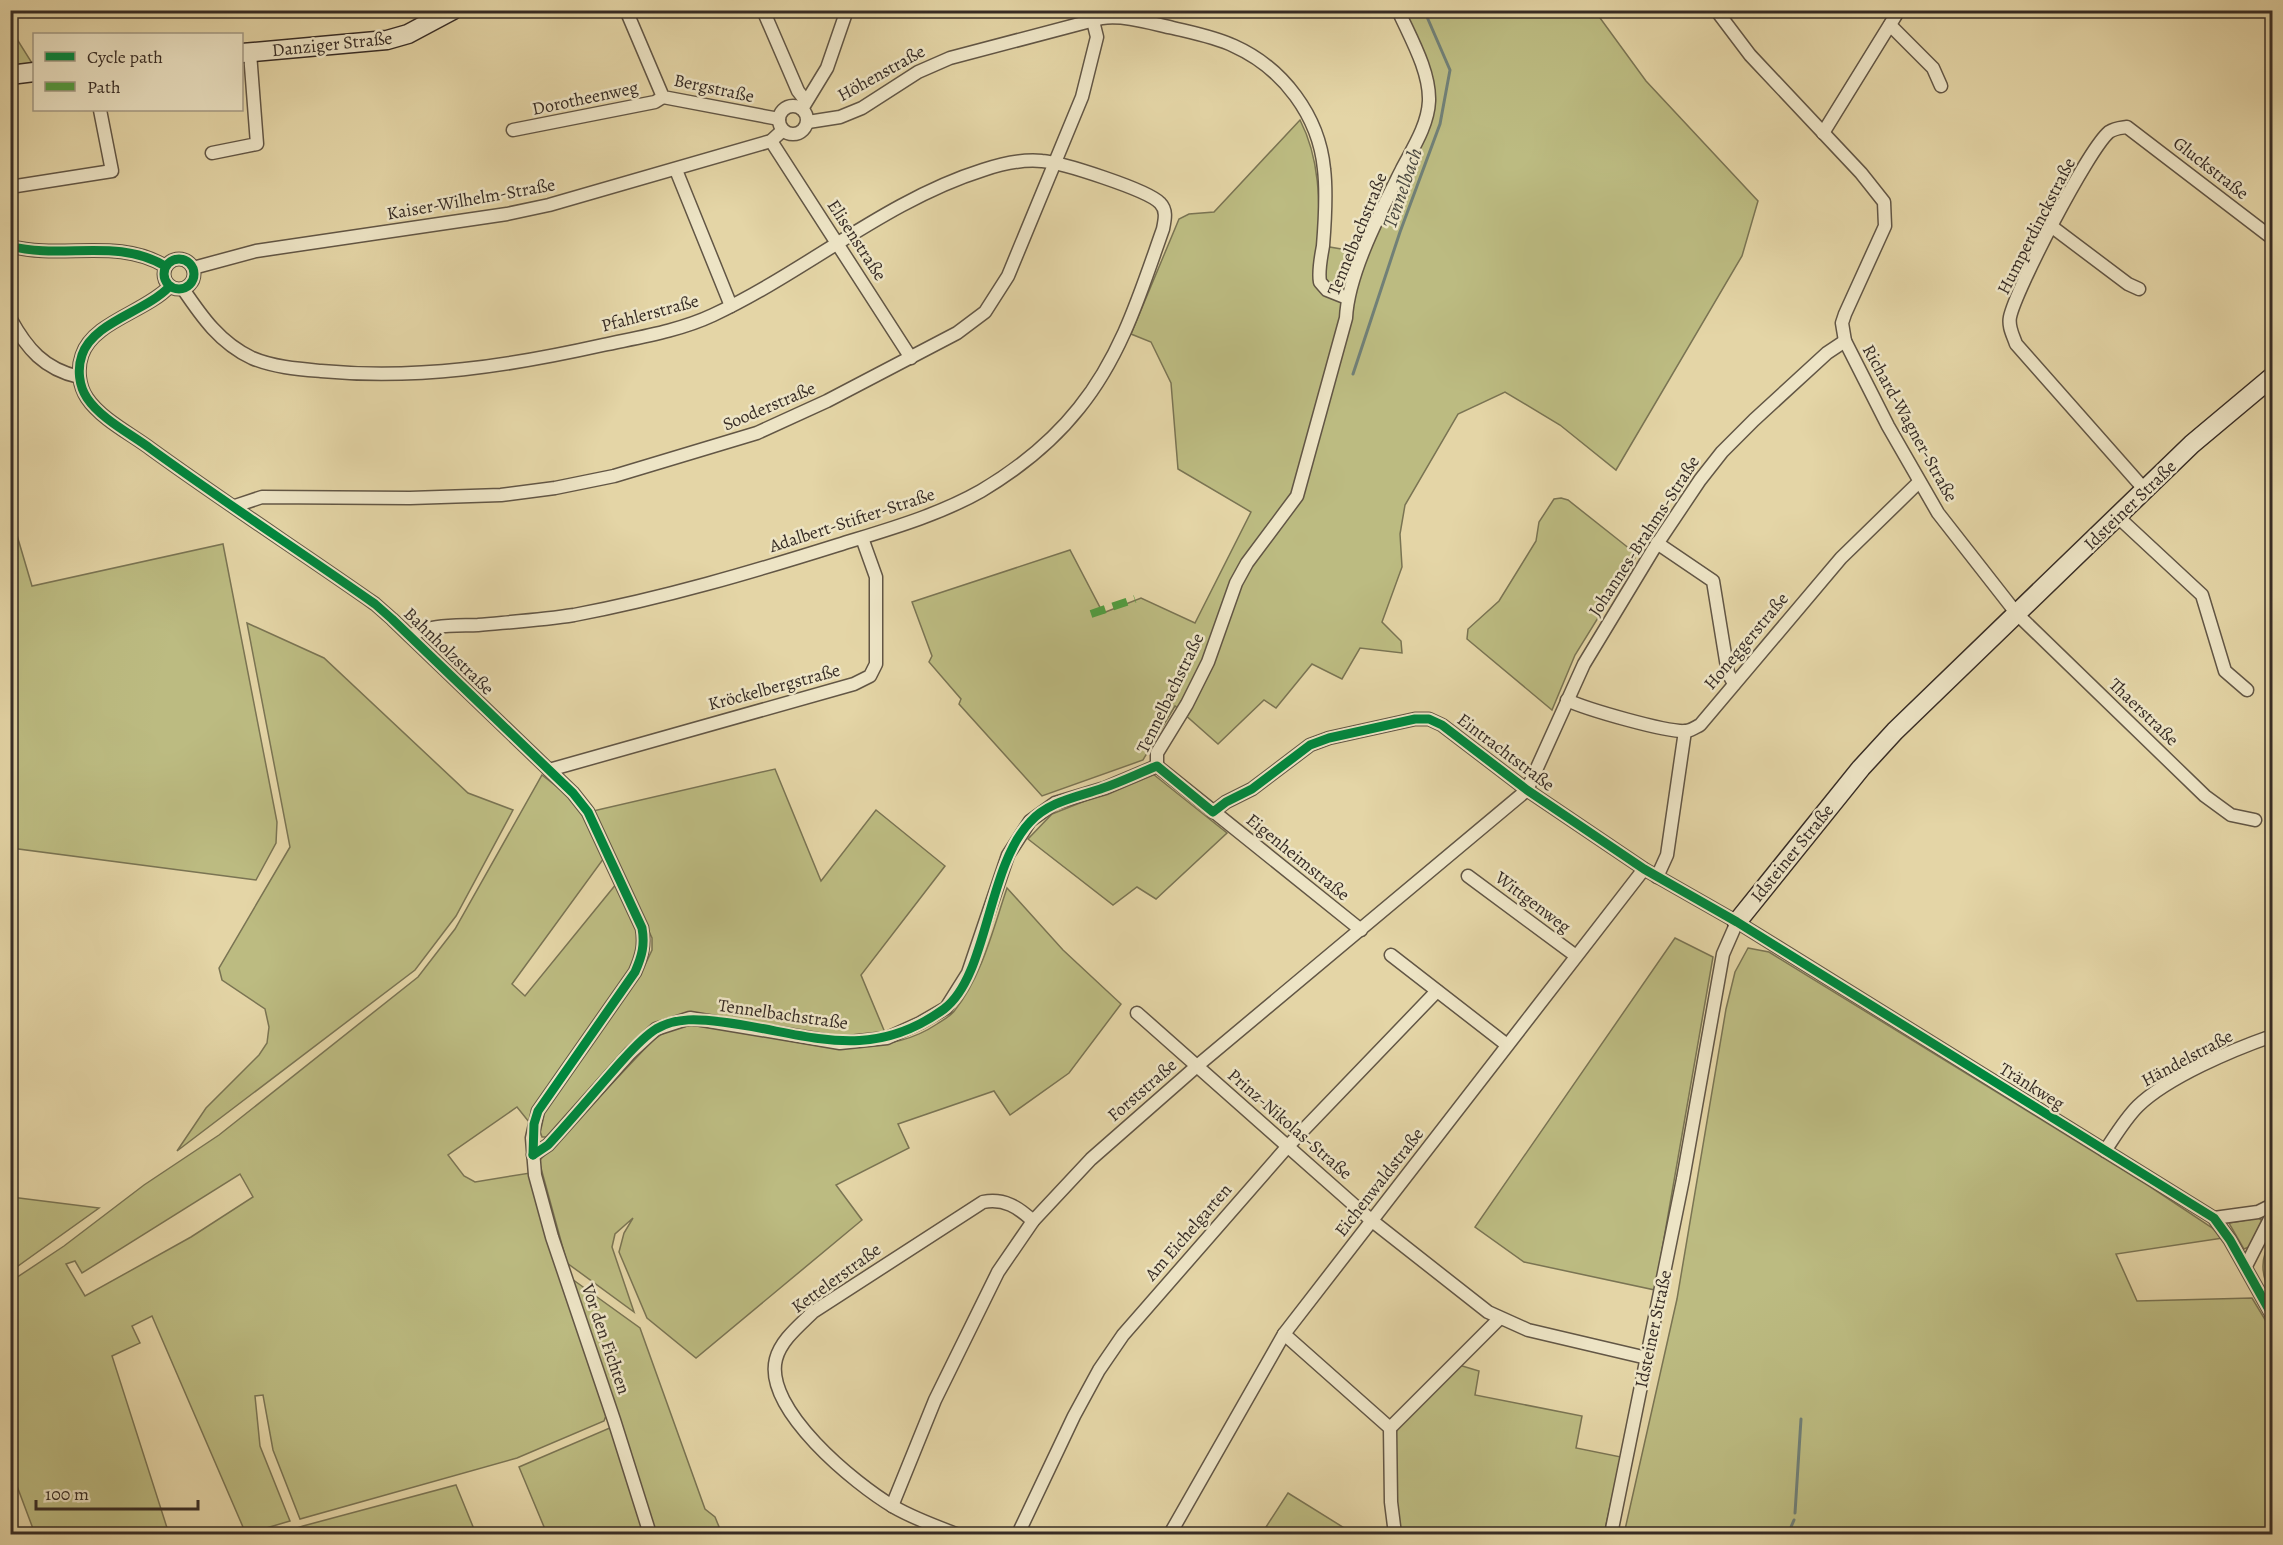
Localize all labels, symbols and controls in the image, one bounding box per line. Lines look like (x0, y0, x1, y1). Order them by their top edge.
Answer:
street label: Danziger Straße (271, 26, 393, 62)
legend (33, 33, 243, 111)
street label: Höhenstraße (833, 39, 929, 107)
text: Cycle path (87, 45, 163, 69)
street label: Bergstraße (672, 68, 756, 108)
text: Path (87, 75, 121, 99)
street label: Dorotheenweg (530, 75, 640, 121)
street label: Gluckstraße (2168, 131, 2254, 205)
water label: Tennelbach (1376, 144, 1429, 232)
street label: Humperdinckstraße (1991, 153, 2081, 299)
street label: Tennelbachstraße (1321, 169, 1393, 299)
street label: Kaiser-Wilhelm-Straße (385, 172, 557, 226)
street label: Elisenstraße (822, 195, 892, 285)
street label: Pfahlerstraße (599, 288, 701, 338)
street label: Richard-Wagner-Straße (1857, 340, 1963, 506)
street label: Sooderstraße (719, 376, 819, 436)
street label: Johannes-Brahms-Straße (1583, 451, 1705, 621)
street label: Idsteiner Straße (2079, 455, 2181, 555)
street label: Adalbert-Stifter-Straße (765, 482, 938, 558)
street label: Honeggerstraße (1698, 587, 1794, 695)
street label: Bahnholzstraße (399, 602, 499, 700)
street label: Tennelbachstraße (1131, 629, 1209, 757)
street label: Kröckelbergstraße (705, 658, 843, 716)
street label: Thaerstraße (2104, 673, 2184, 751)
street label: Eintrachtstraße (1452, 707, 1560, 797)
street label: Idsteiner Straße (1745, 799, 1839, 907)
street label: Eigenheimstraße (1241, 808, 1355, 906)
street label: Wittgenweg (1489, 865, 1576, 938)
street label: Tennelbachstraße (717, 993, 849, 1035)
street label: Händelstraße (2137, 1024, 2237, 1092)
street label: Forststraße (1102, 1053, 1182, 1127)
street label: Tränkweg (1995, 1057, 2069, 1115)
street label: Prinz-Nikolas-Straße (1223, 1063, 1357, 1185)
street label: Eichenwaldstraße (1329, 1123, 1429, 1241)
street label: Am Eichelgarten (1138, 1178, 1237, 1286)
street label: Kettelerstraße (786, 1237, 886, 1319)
street label: Idsteiner Straße (1629, 1268, 1677, 1390)
street label: Vor den Fichten (576, 1280, 636, 1398)
scale bar (36, 1473, 198, 1511)
text: 100 m (45, 1482, 89, 1506)

